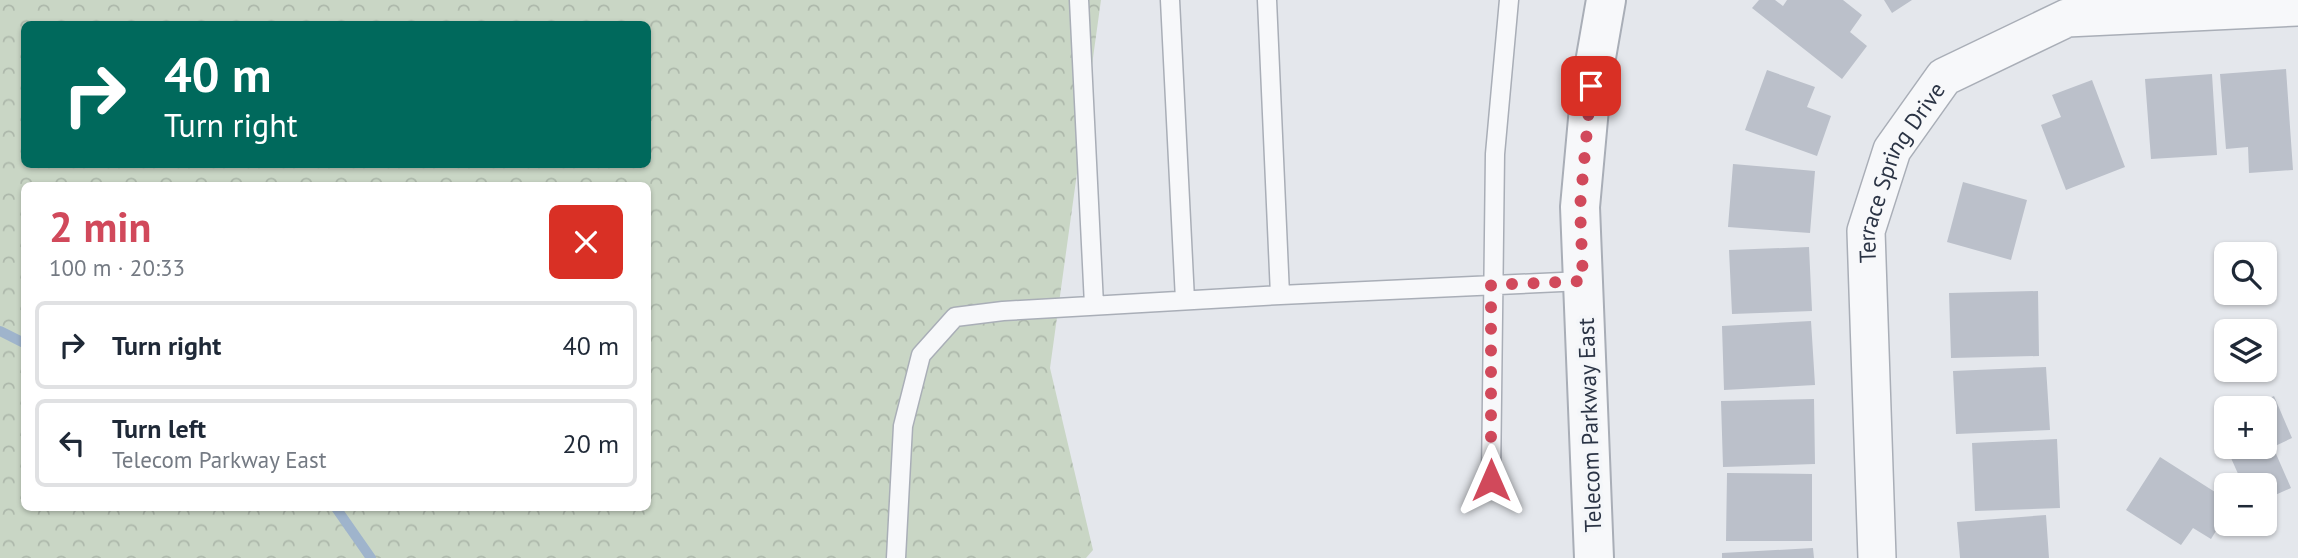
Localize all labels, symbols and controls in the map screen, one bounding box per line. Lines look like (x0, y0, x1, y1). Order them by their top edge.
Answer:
text: 40 m (164, 42, 271, 106)
icon: right (49, 49, 140, 140)
pin (1561, 56, 1621, 116)
icon: arrive (1572, 67, 1610, 105)
street label: Terrace Spring Drive (1851, 76, 1951, 263)
text: Turn right (164, 104, 298, 146)
text: 2 min (49, 199, 151, 254)
button: close (549, 205, 623, 279)
map controls (2214, 242, 2277, 536)
button: search (2214, 242, 2277, 305)
text: 100 m · 20:33 (49, 253, 185, 282)
street label: Telecom Parkway East (1571, 317, 1607, 533)
button: layers (2214, 319, 2277, 382)
icon: right (53, 326, 91, 364)
text: Turn right (112, 329, 221, 362)
text: 40 m (563, 329, 619, 362)
button: + (2214, 396, 2277, 459)
text: Turn left (112, 412, 206, 445)
icon: left (53, 424, 91, 462)
text: 20 m (563, 427, 619, 460)
position arrow (1454, 443, 1528, 517)
text: Telecom Parkway East (112, 445, 327, 474)
button: − (2214, 473, 2277, 536)

